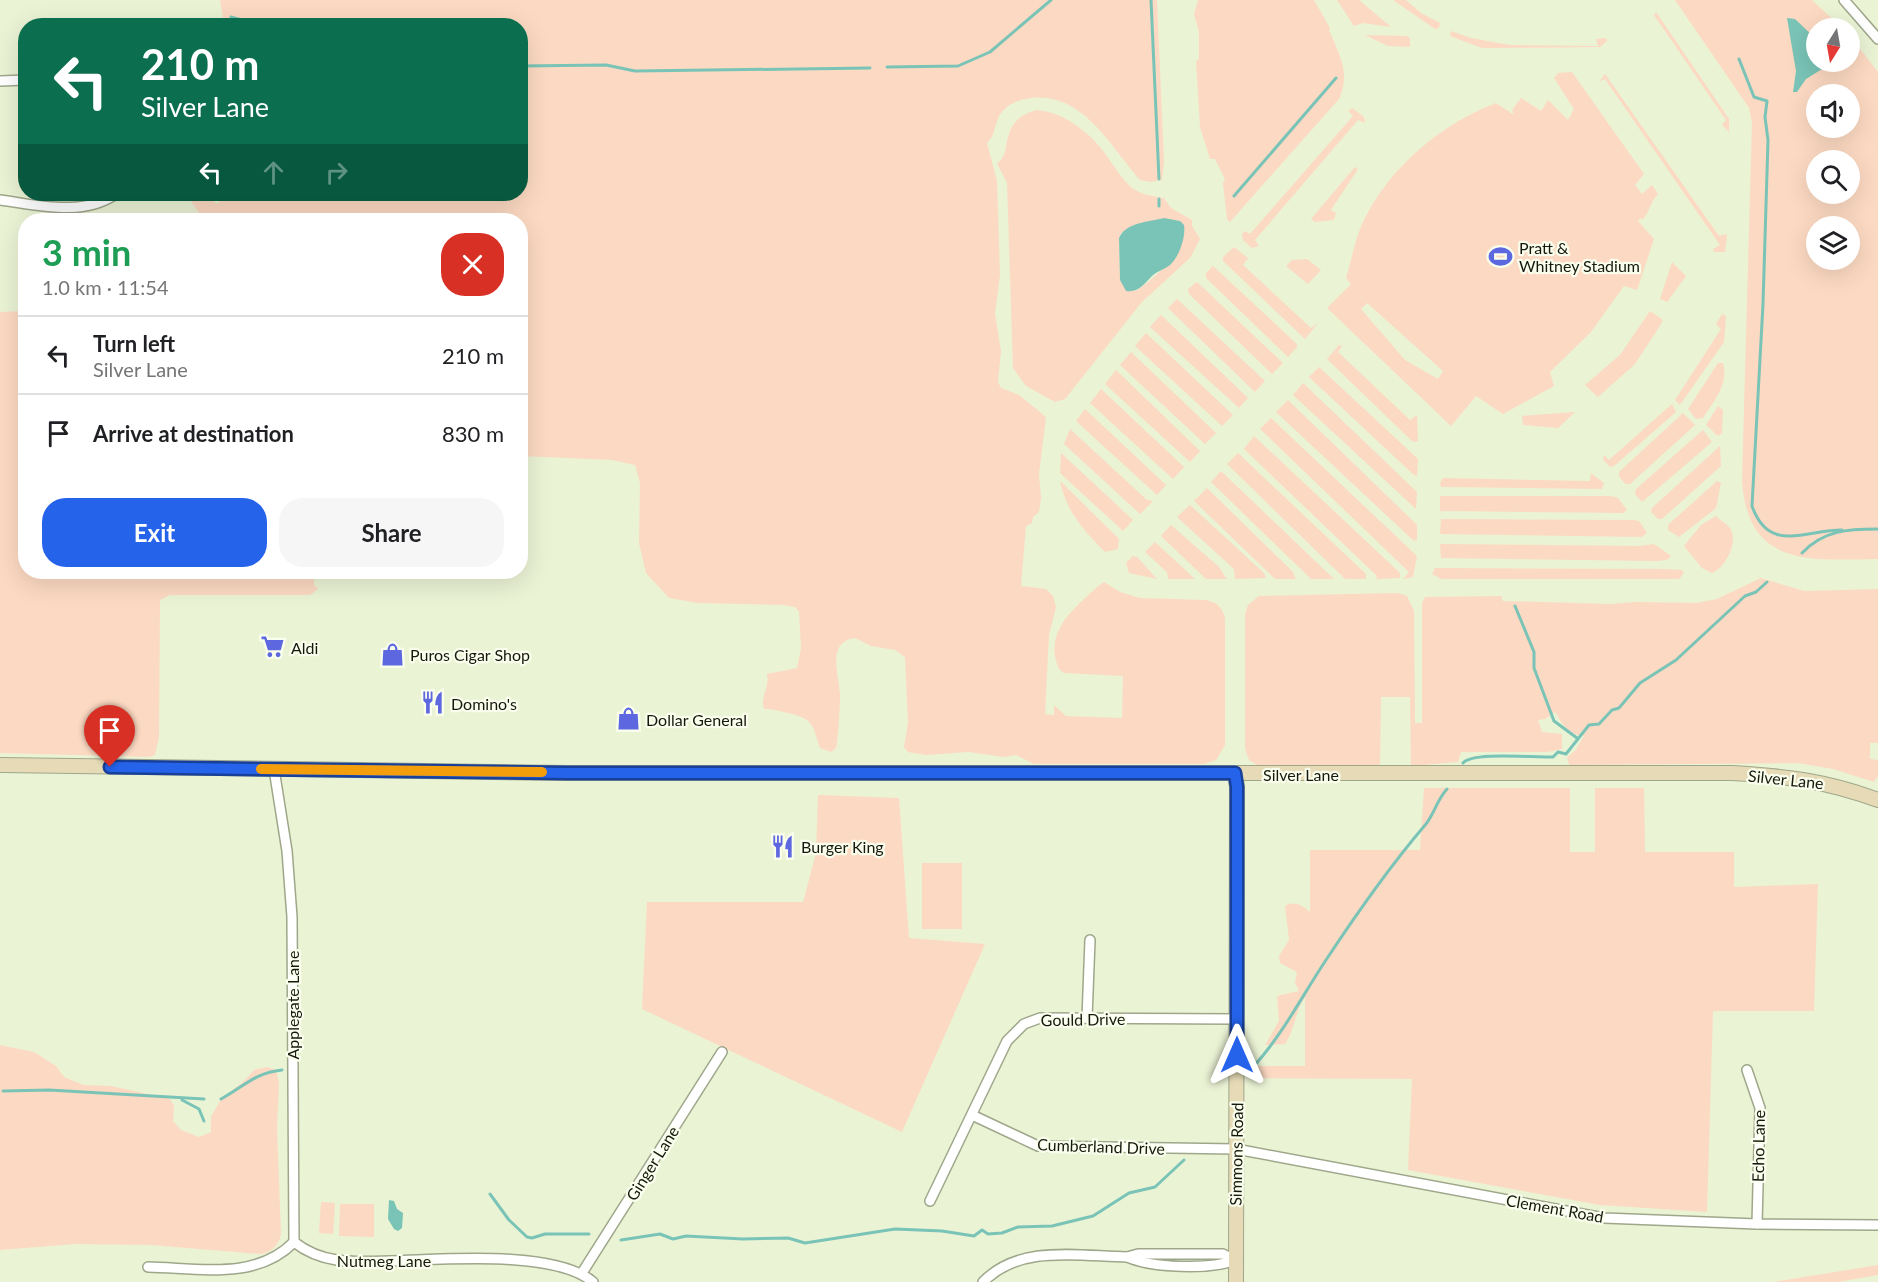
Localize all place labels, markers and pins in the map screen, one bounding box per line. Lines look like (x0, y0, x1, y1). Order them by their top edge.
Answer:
place label: Pratt & Whitney Stadium (1519, 238, 1640, 275)
sports icon: Pratt & Whitney Stadium (1488, 243, 1514, 269)
supermarket icon: Aldi (260, 634, 286, 660)
place label: Aldi (291, 638, 318, 657)
shop icon: Puros Cigar Shop (379, 641, 405, 667)
place label: Puros Cigar Shop (410, 645, 530, 664)
restaurant icon: Domino's (420, 690, 446, 716)
place label: Domino's (451, 694, 517, 713)
pin (84, 705, 135, 767)
shop icon: Dollar General (615, 706, 641, 732)
place label: Dollar General (646, 710, 747, 729)
restaurant icon: Burger King (770, 833, 796, 859)
place label: Burger King (801, 837, 884, 856)

